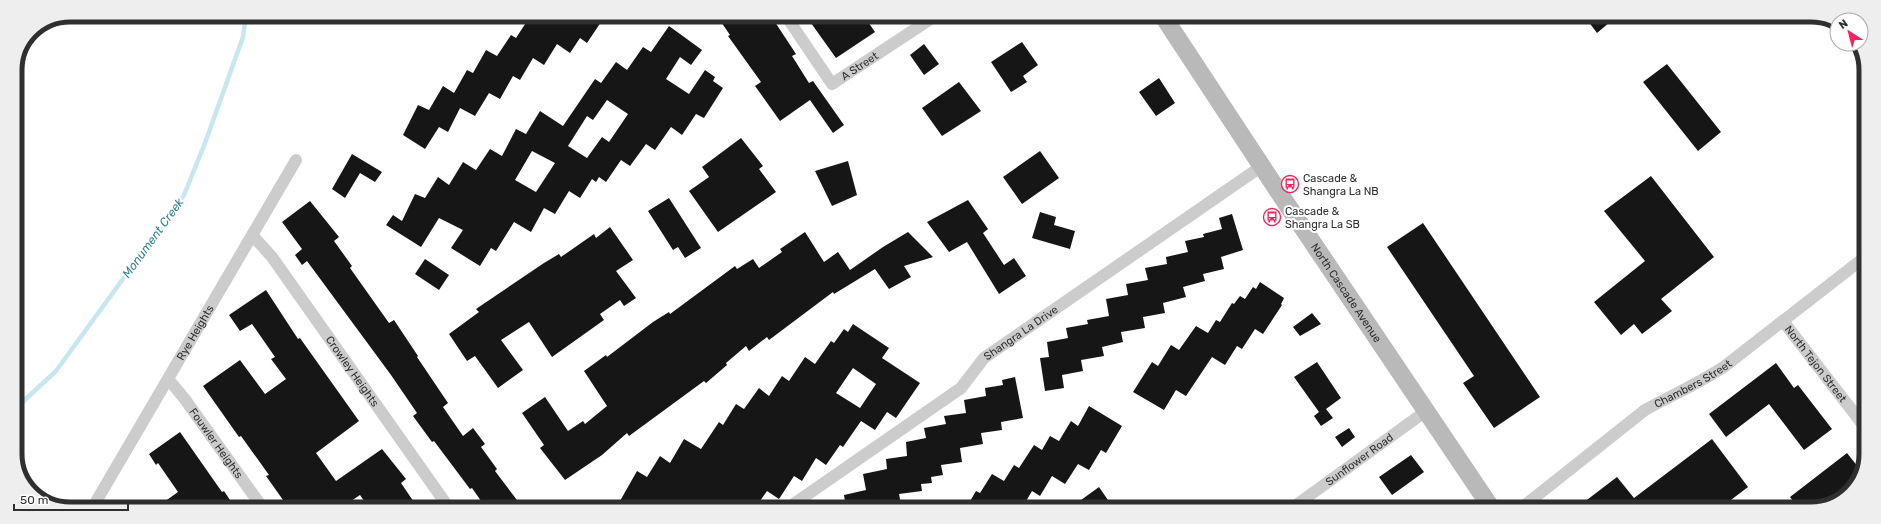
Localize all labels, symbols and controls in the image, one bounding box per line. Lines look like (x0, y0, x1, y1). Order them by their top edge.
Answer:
north arrow (1829, 12, 1869, 52)
text: N (1836, 17, 1851, 32)
street label: A Street (839, 49, 881, 83)
place label: Cascade & Shangra La NB (1303, 172, 1379, 198)
bus stop icon: Cascade & Shangra La NB (1280, 174, 1300, 194)
water label: Monument Creek (119, 195, 187, 281)
place label: Cascade & Shangra La SB (1285, 205, 1360, 231)
bus stop icon: Cascade & Shangra La SB (1262, 207, 1282, 227)
street label: North Cascade Avenue (1308, 241, 1384, 345)
street label: Rye Heights (174, 302, 216, 363)
street label: Shangra La Drive (981, 302, 1060, 363)
street label: North Tejon Street (1782, 323, 1850, 405)
street label: Crowley Heights (323, 333, 382, 409)
street label: Chambers Street (1652, 356, 1735, 410)
street label: Fouwler Heights (187, 405, 246, 481)
street label: Sunflower Road (1323, 430, 1396, 488)
scale bar (14, 486, 128, 512)
text: 50 m (20, 493, 48, 507)

